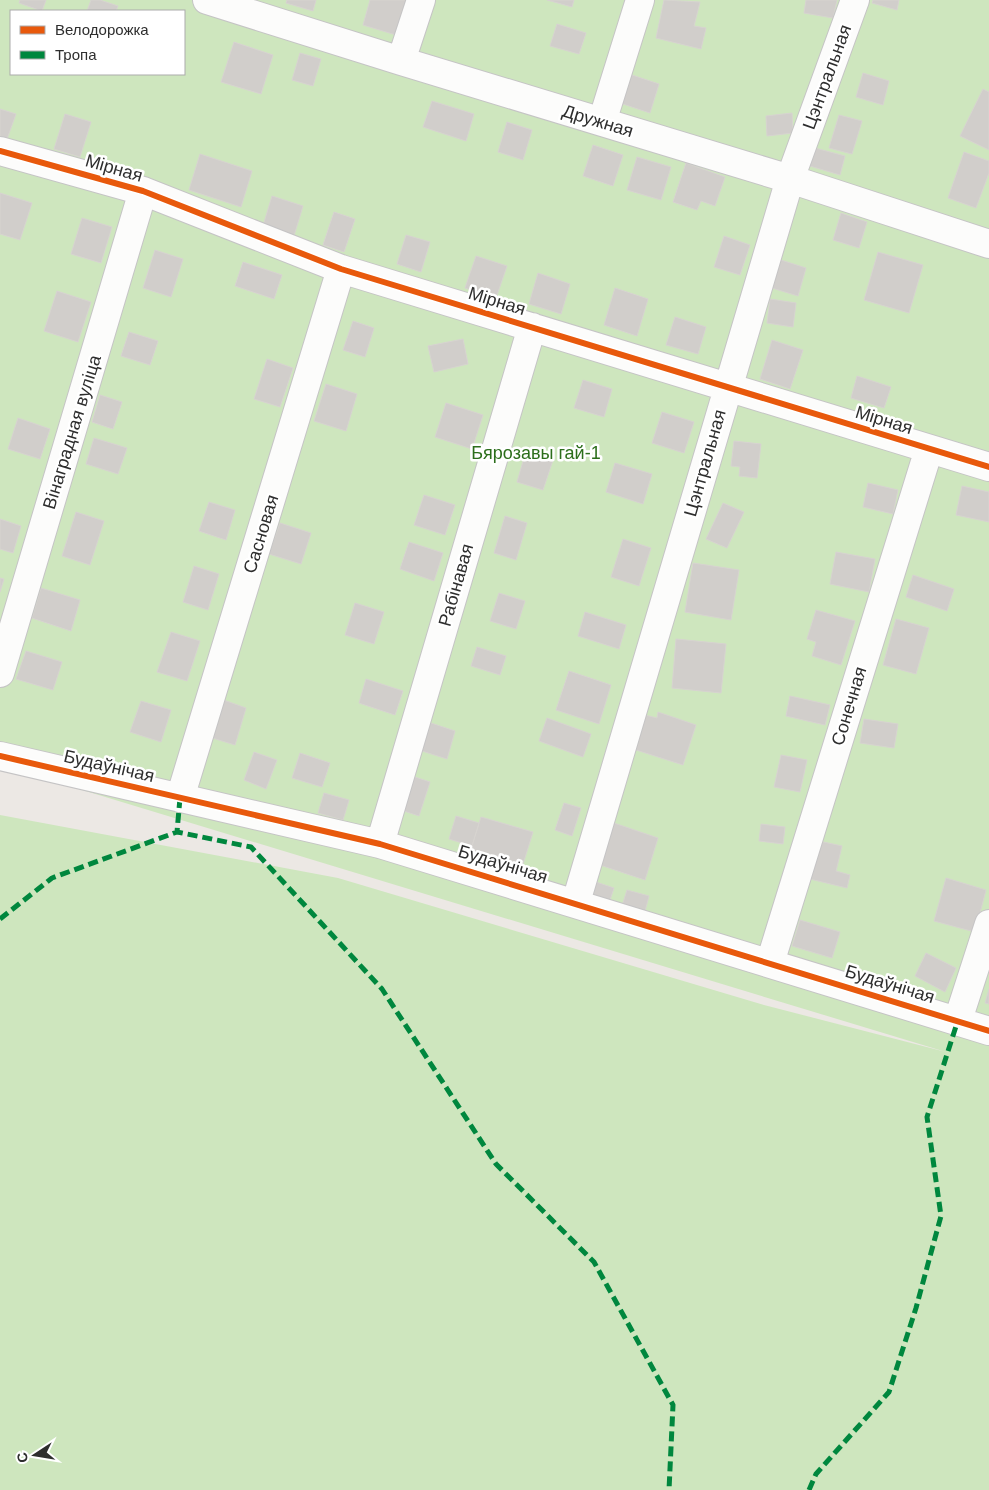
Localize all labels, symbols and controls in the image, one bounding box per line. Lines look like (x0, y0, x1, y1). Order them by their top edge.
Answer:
legend (10, 10, 185, 75)
text: Велодорожка (55, 21, 149, 38)
street label: Цэнтральная (799, 22, 855, 132)
text: Тропа (55, 46, 97, 63)
street label: Дружная (560, 101, 636, 141)
street label: Мірная (83, 150, 145, 186)
street label: Мірная (466, 283, 528, 319)
street label: Вінаградная вуліца (39, 351, 105, 512)
street label: Мірная (853, 402, 915, 438)
street label: Цэнтральная (680, 407, 730, 519)
park label: Бярозавы гай-1 (471, 443, 601, 463)
street label: Сасновая (240, 492, 282, 576)
street label: Рабінавая (435, 541, 477, 629)
street label: Сонечная (828, 664, 870, 748)
street label: Будаўнічая (62, 746, 156, 786)
street label: Будаўнічая (456, 841, 550, 887)
street label: Будаўнічая (843, 961, 937, 1007)
north arrow (10, 1430, 60, 1480)
text: С (13, 1451, 31, 1464)

